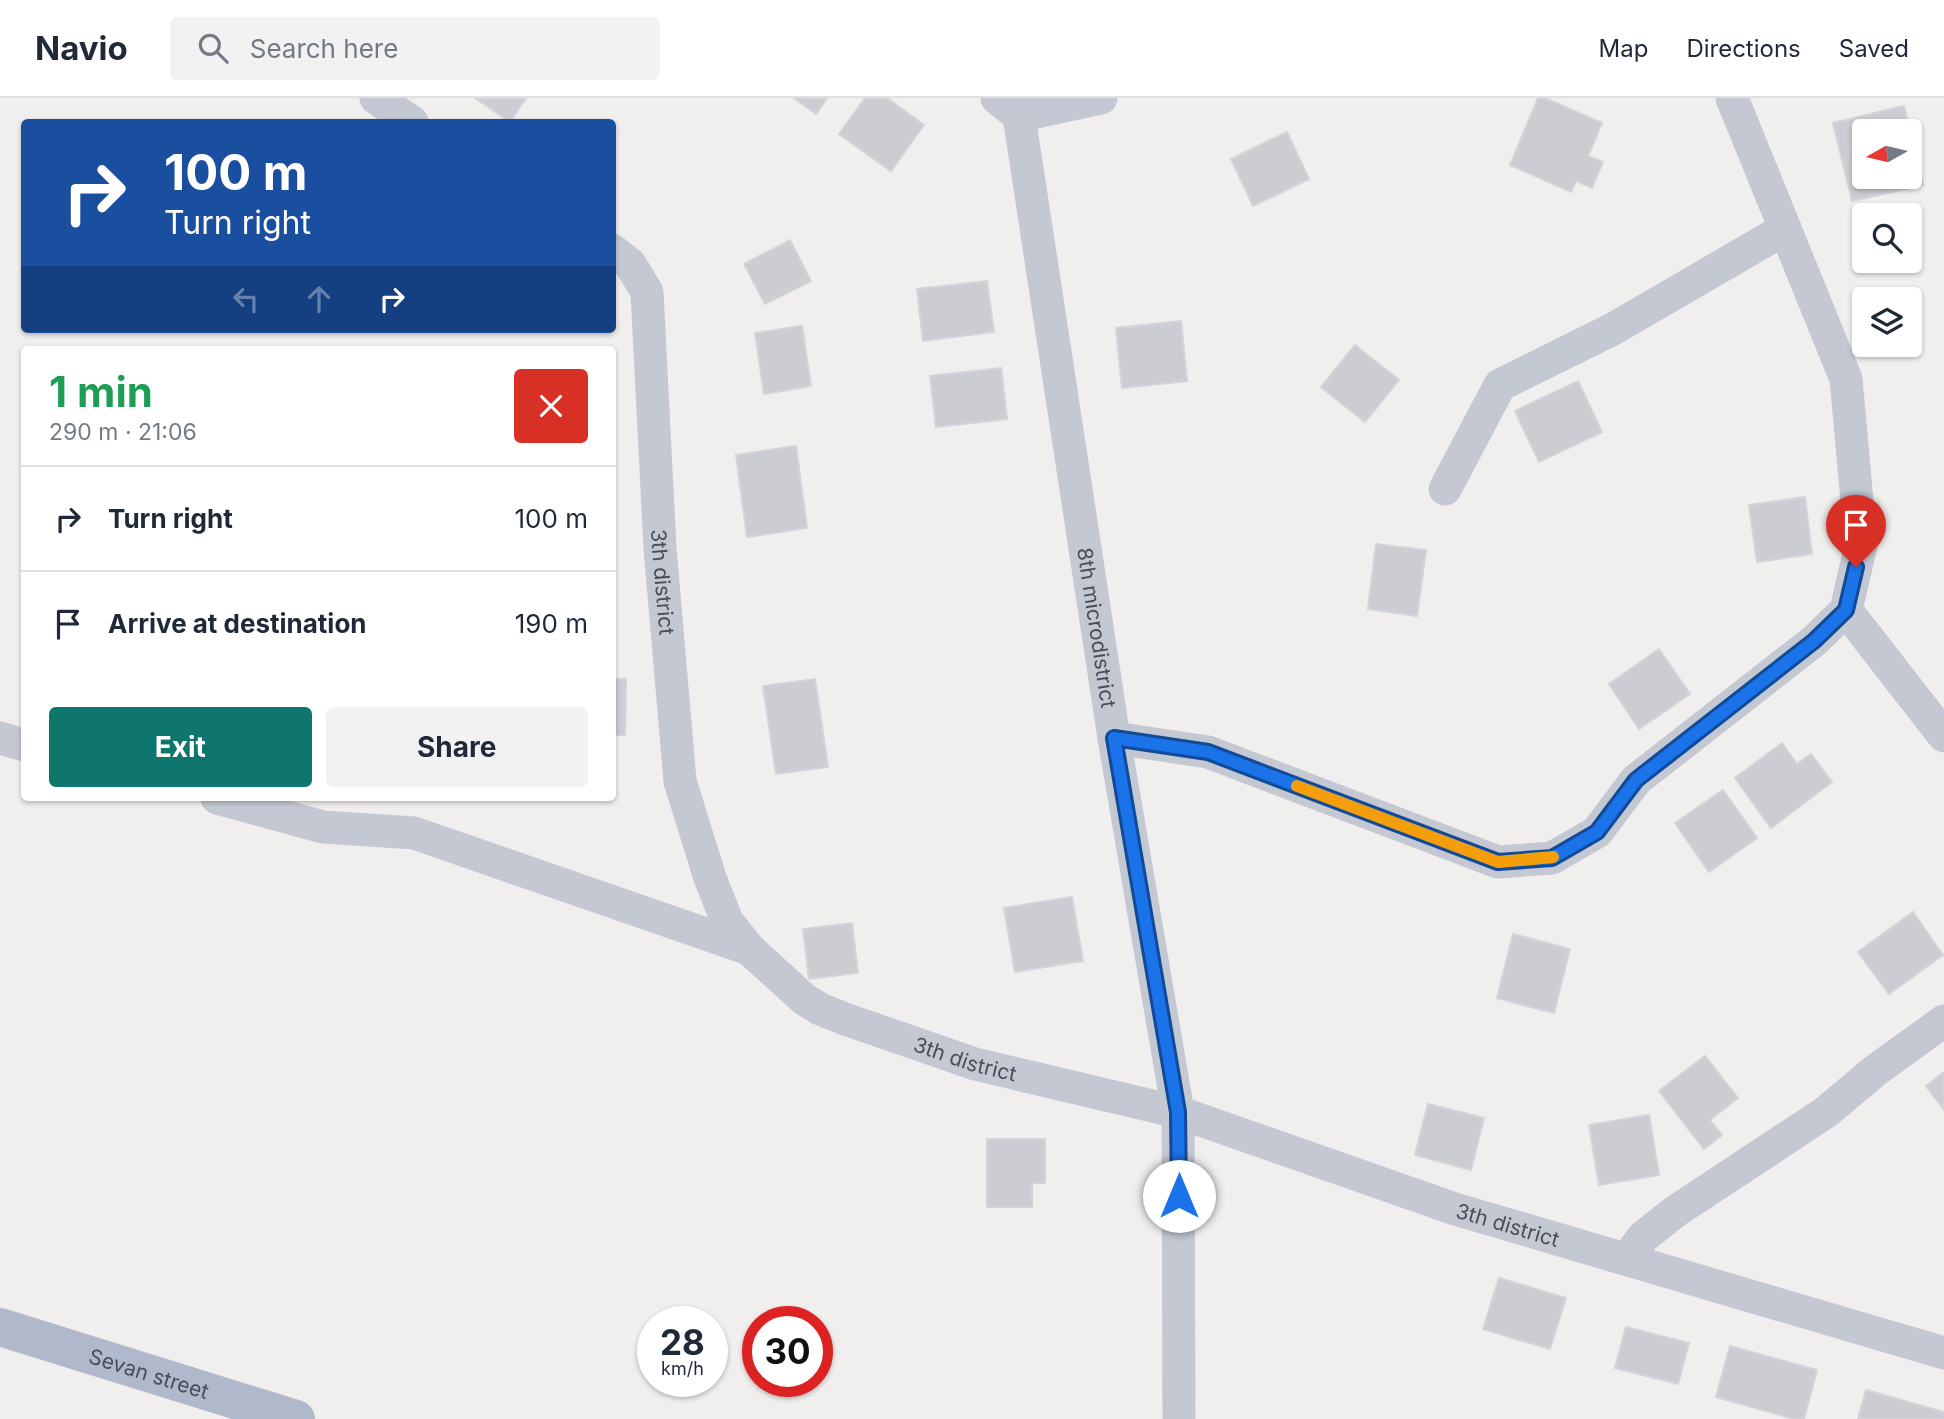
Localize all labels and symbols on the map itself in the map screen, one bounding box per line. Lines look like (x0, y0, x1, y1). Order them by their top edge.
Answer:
north arrow (1852, 119, 1922, 189)
pin (1826, 495, 1886, 567)
street label: 3th district (647, 528, 680, 636)
street label: 8th microdistrict (1073, 546, 1122, 710)
street label: 3th district (910, 1031, 1019, 1086)
position arrow (1142, 1159, 1216, 1233)
street label: 3th district (1453, 1198, 1562, 1252)
speed limit sign: 30 (742, 1306, 833, 1397)
street label: Sevan street (86, 1343, 212, 1404)

